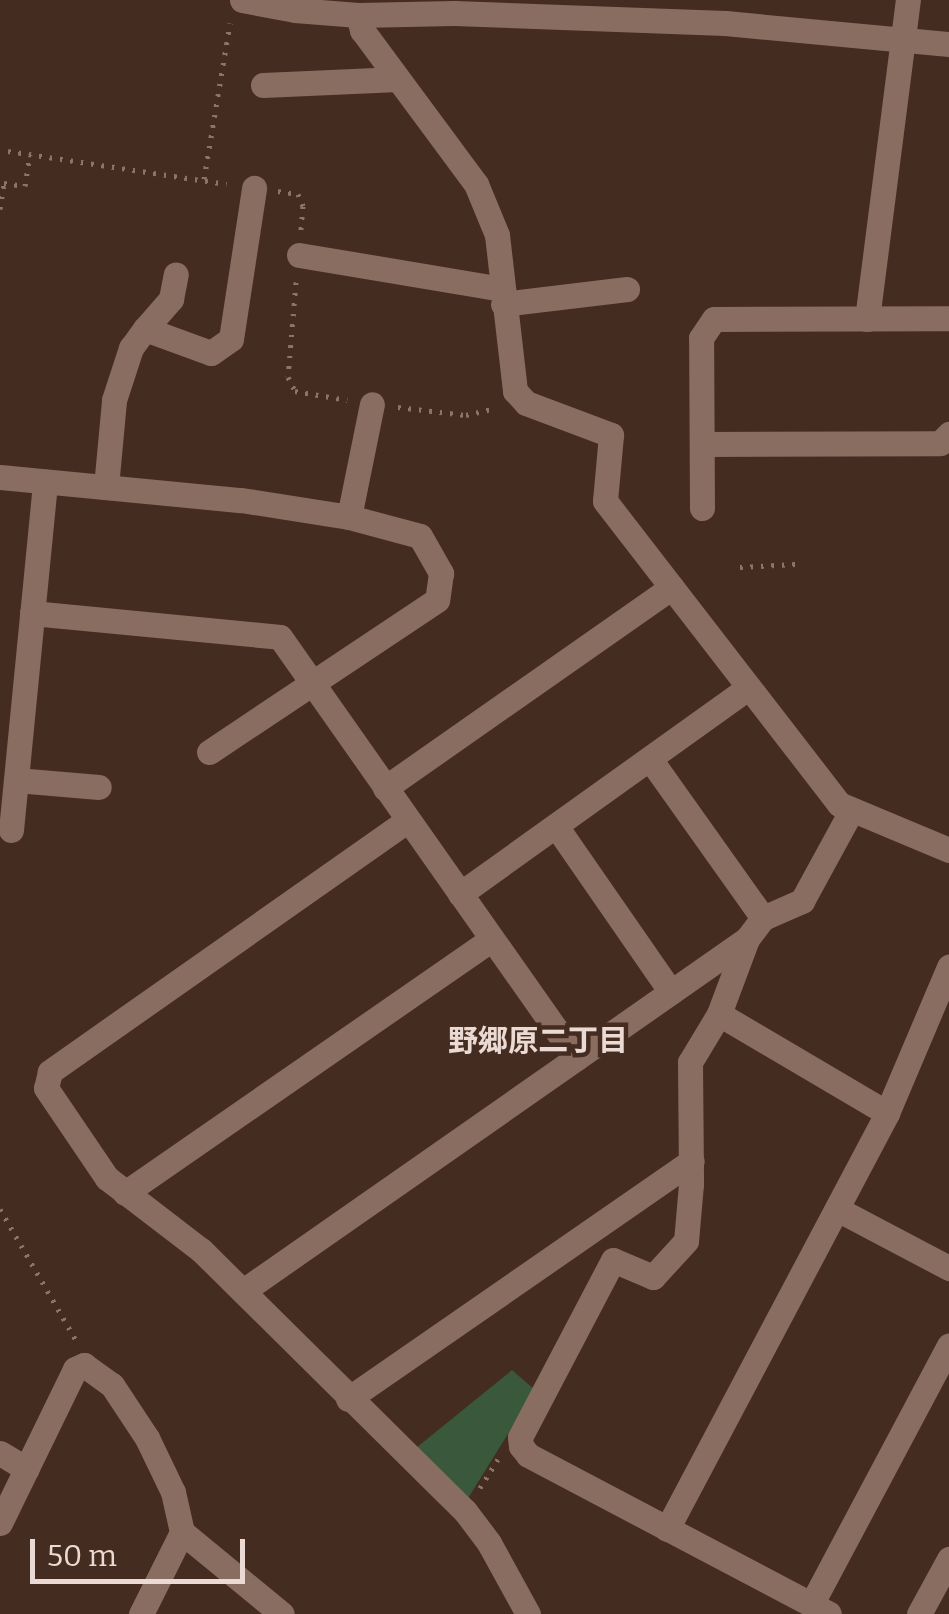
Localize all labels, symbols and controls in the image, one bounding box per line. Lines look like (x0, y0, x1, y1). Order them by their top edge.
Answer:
district label: 野郷原二丁目 (448, 1023, 628, 1059)
scale bar (35, 1519, 250, 1581)
text: 50 m (47, 1538, 117, 1574)

